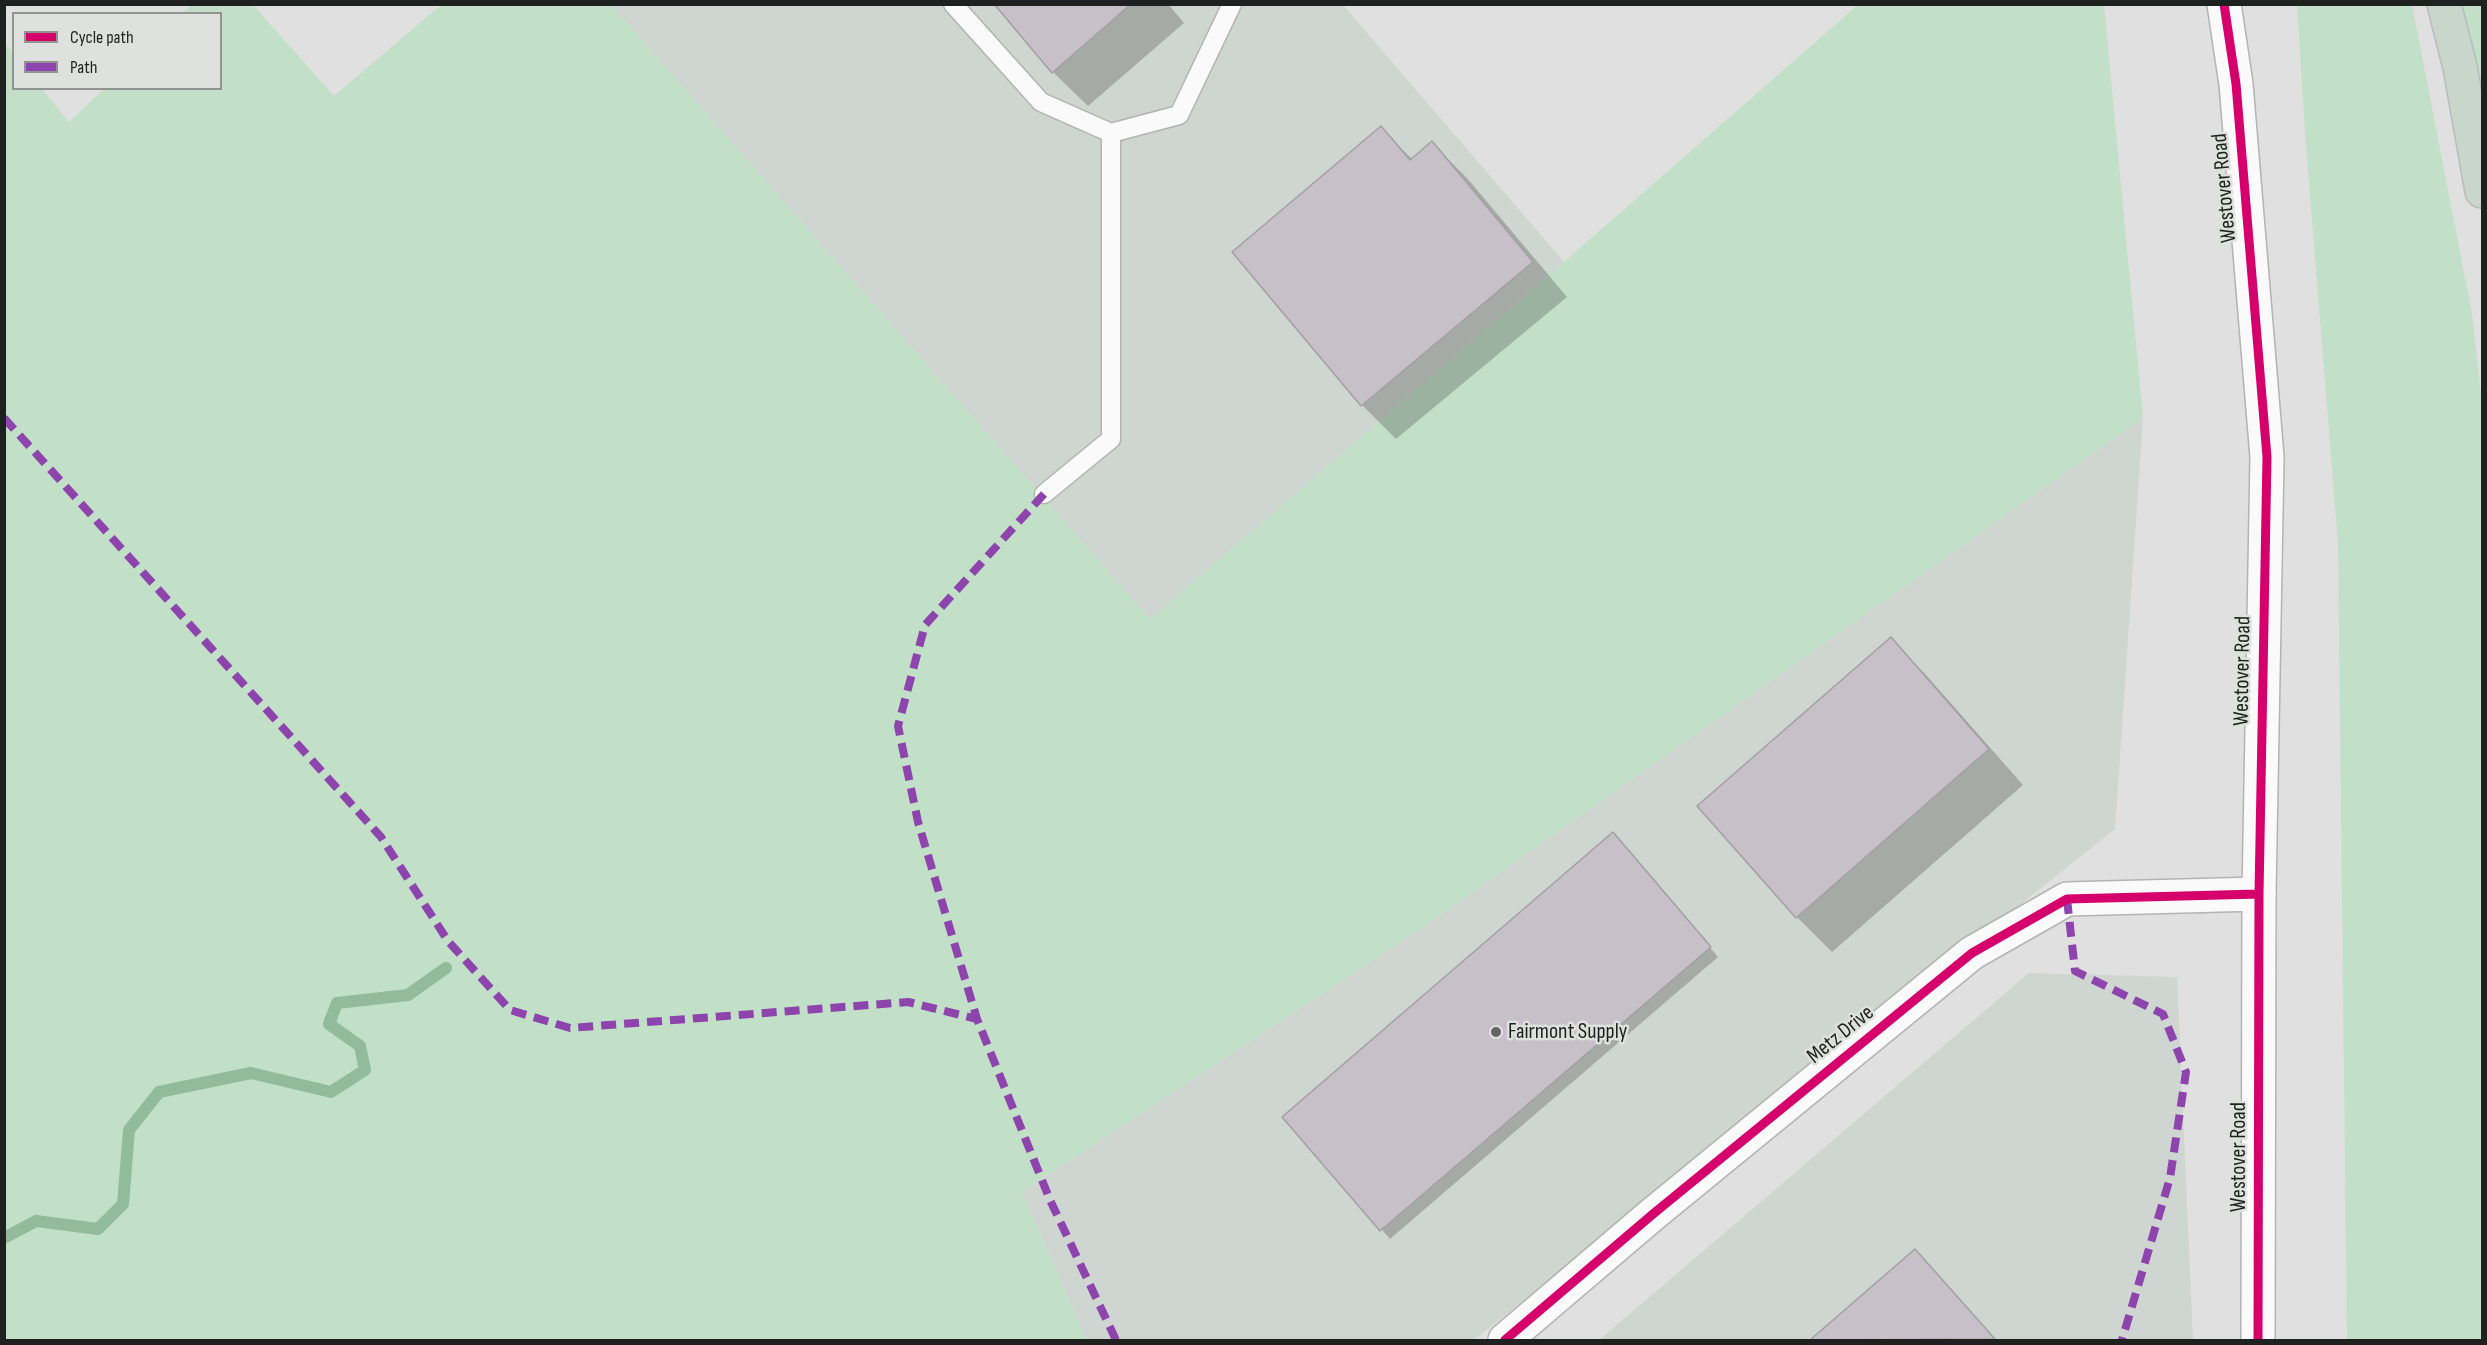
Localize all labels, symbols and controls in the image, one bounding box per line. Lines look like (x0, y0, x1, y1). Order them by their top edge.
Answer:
legend (12, 12, 222, 90)
text: Cycle path (70, 27, 134, 48)
text: Path (70, 57, 98, 78)
street label: Westover Road (2207, 132, 2243, 244)
street label: Westover Road (2229, 616, 2257, 726)
street label: Metz Drive (1802, 1000, 1880, 1070)
place label: Fairmont Supply (1508, 1019, 1627, 1045)
marker: Fairmont Supply (1489, 1025, 1503, 1039)
street label: Westover Road (2226, 1102, 2252, 1212)

